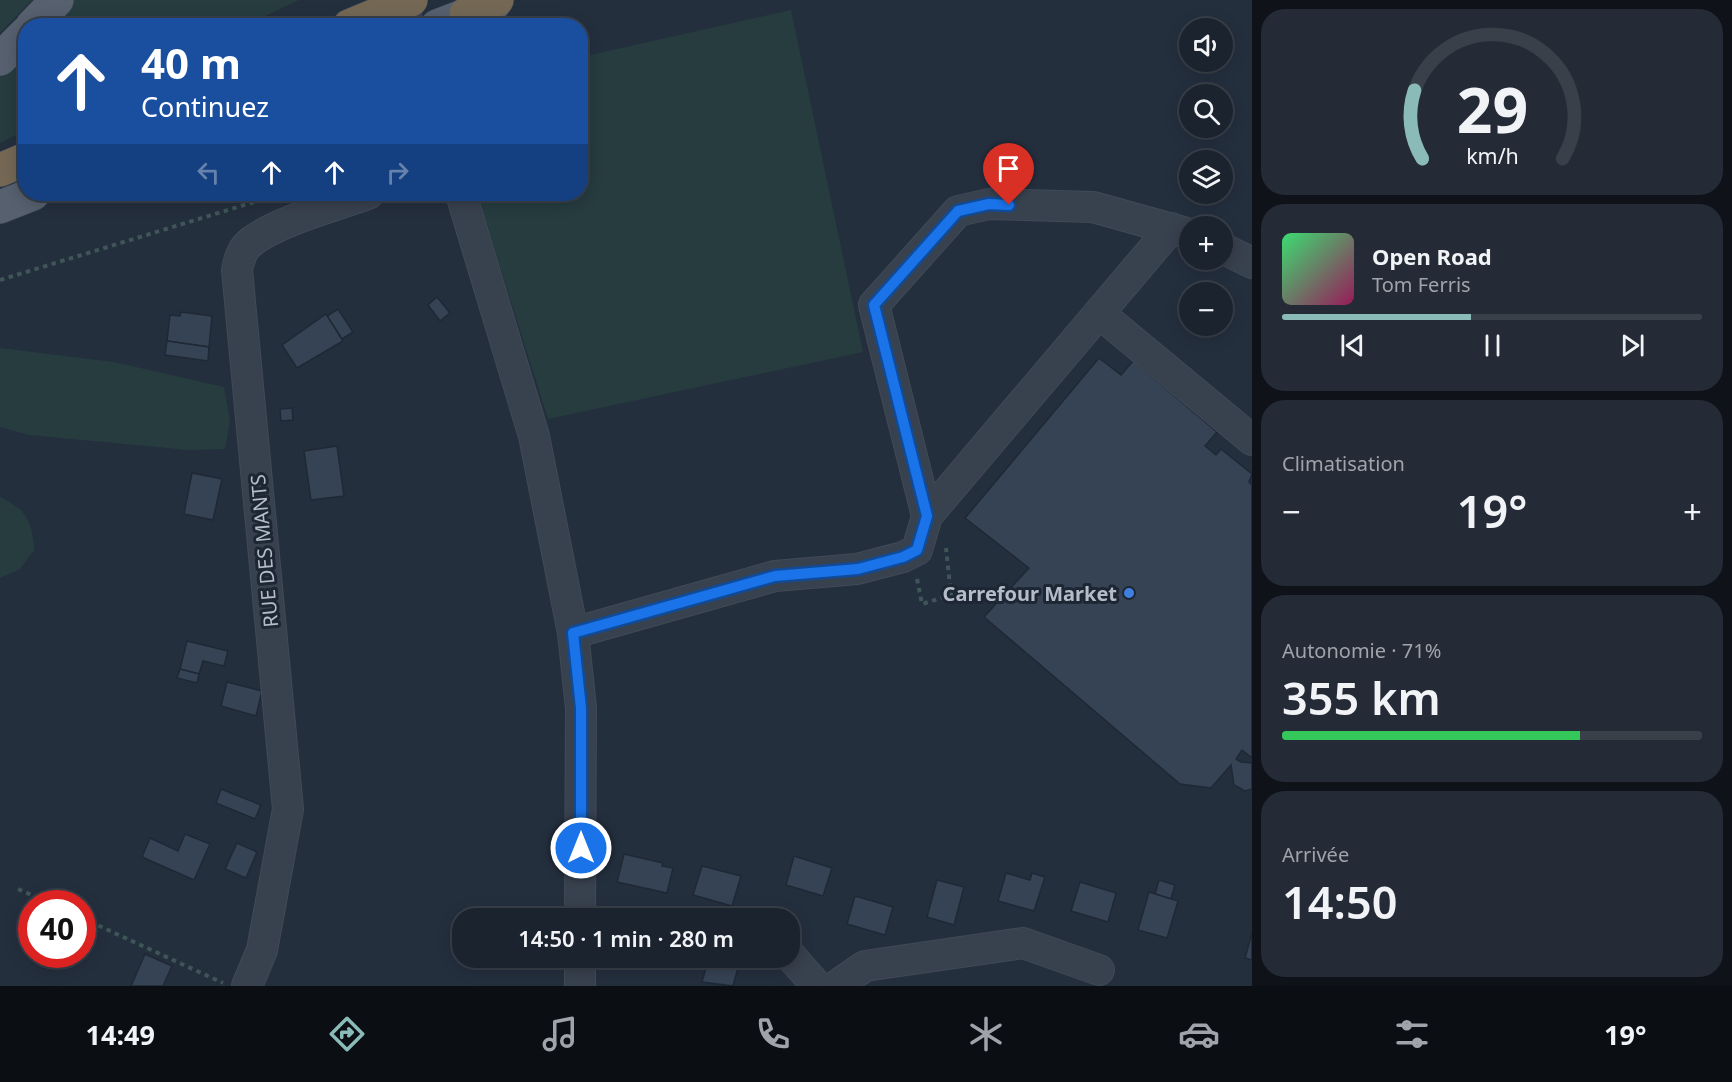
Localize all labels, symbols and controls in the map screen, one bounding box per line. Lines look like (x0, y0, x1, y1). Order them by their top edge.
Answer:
map controls (1179, 18, 1233, 336)
button: sound (1179, 18, 1233, 72)
text: 40 m (141, 34, 241, 91)
icon: ahead (42, 42, 120, 120)
text: 29 (1456, 66, 1528, 151)
button: search (1179, 84, 1233, 138)
text: Continuez (141, 88, 269, 125)
text: km/h (1466, 142, 1518, 171)
pin (983, 143, 1034, 205)
button: layers (1179, 150, 1233, 204)
icon: arrive (992, 152, 1025, 185)
icon: left (192, 156, 225, 189)
icon: ahead (255, 156, 288, 189)
icon: ahead (318, 156, 351, 189)
icon: right (381, 156, 414, 189)
button: + (1179, 216, 1233, 270)
text: Open Road (1372, 241, 1492, 271)
text: Tom Ferris (1372, 271, 1471, 298)
button: − (1179, 282, 1233, 336)
icon: previous (1336, 329, 1369, 362)
icon: pause (1476, 329, 1509, 362)
icon: next (1616, 329, 1649, 362)
text: Climatisation (1282, 450, 1405, 477)
street label: RUE DES MANTS (244, 473, 284, 629)
text: 19° (1457, 480, 1527, 541)
text: − (1282, 489, 1301, 534)
text: + (1683, 489, 1702, 534)
place label: Carrefour Market (943, 580, 1117, 607)
marker: Carrefour Market (1122, 586, 1136, 600)
text: Autonomie · 71% (1282, 637, 1441, 664)
text: 355 km (1282, 667, 1441, 728)
position arrow (549, 816, 613, 880)
text: Arrivée (1282, 841, 1349, 868)
text: 14:50 (1282, 871, 1397, 932)
speed limit sign: 40 (18, 890, 96, 968)
text: 14:50 · 1 min · 280 m (518, 923, 734, 953)
icon: directions (326, 1013, 368, 1055)
icon: music (539, 1013, 581, 1055)
icon: phone (752, 1013, 794, 1055)
icon: climate (965, 1013, 1007, 1055)
icon: car (1178, 1013, 1220, 1055)
icon: filters (1391, 1013, 1433, 1055)
text: 14:49 (86, 1016, 155, 1053)
text: 19° (1604, 1016, 1646, 1053)

